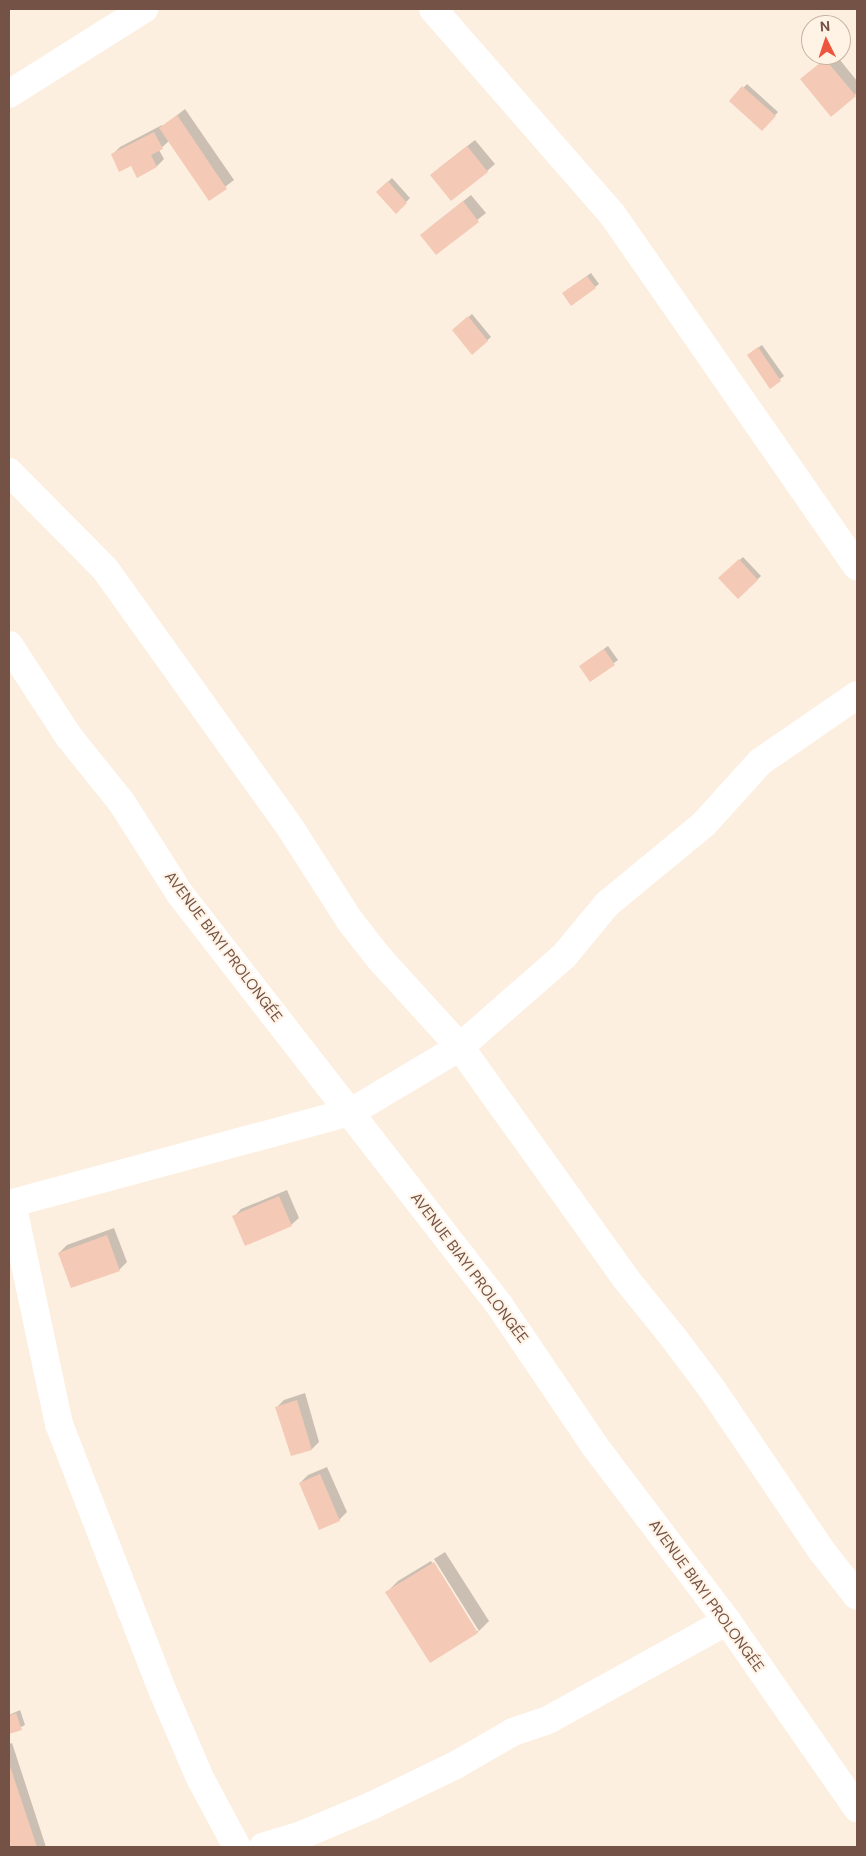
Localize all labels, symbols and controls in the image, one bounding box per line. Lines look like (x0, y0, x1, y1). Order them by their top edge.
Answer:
north arrow (801, 15, 851, 65)
text: N (819, 17, 831, 35)
street label: AVENUE BIAYI PROLONGÉE (161, 868, 285, 1026)
street label: AVENUE BIAYI PROLONGÉE (407, 1189, 531, 1347)
street label: AVENUE BIAYI PROLONGÉE (645, 1516, 767, 1676)

